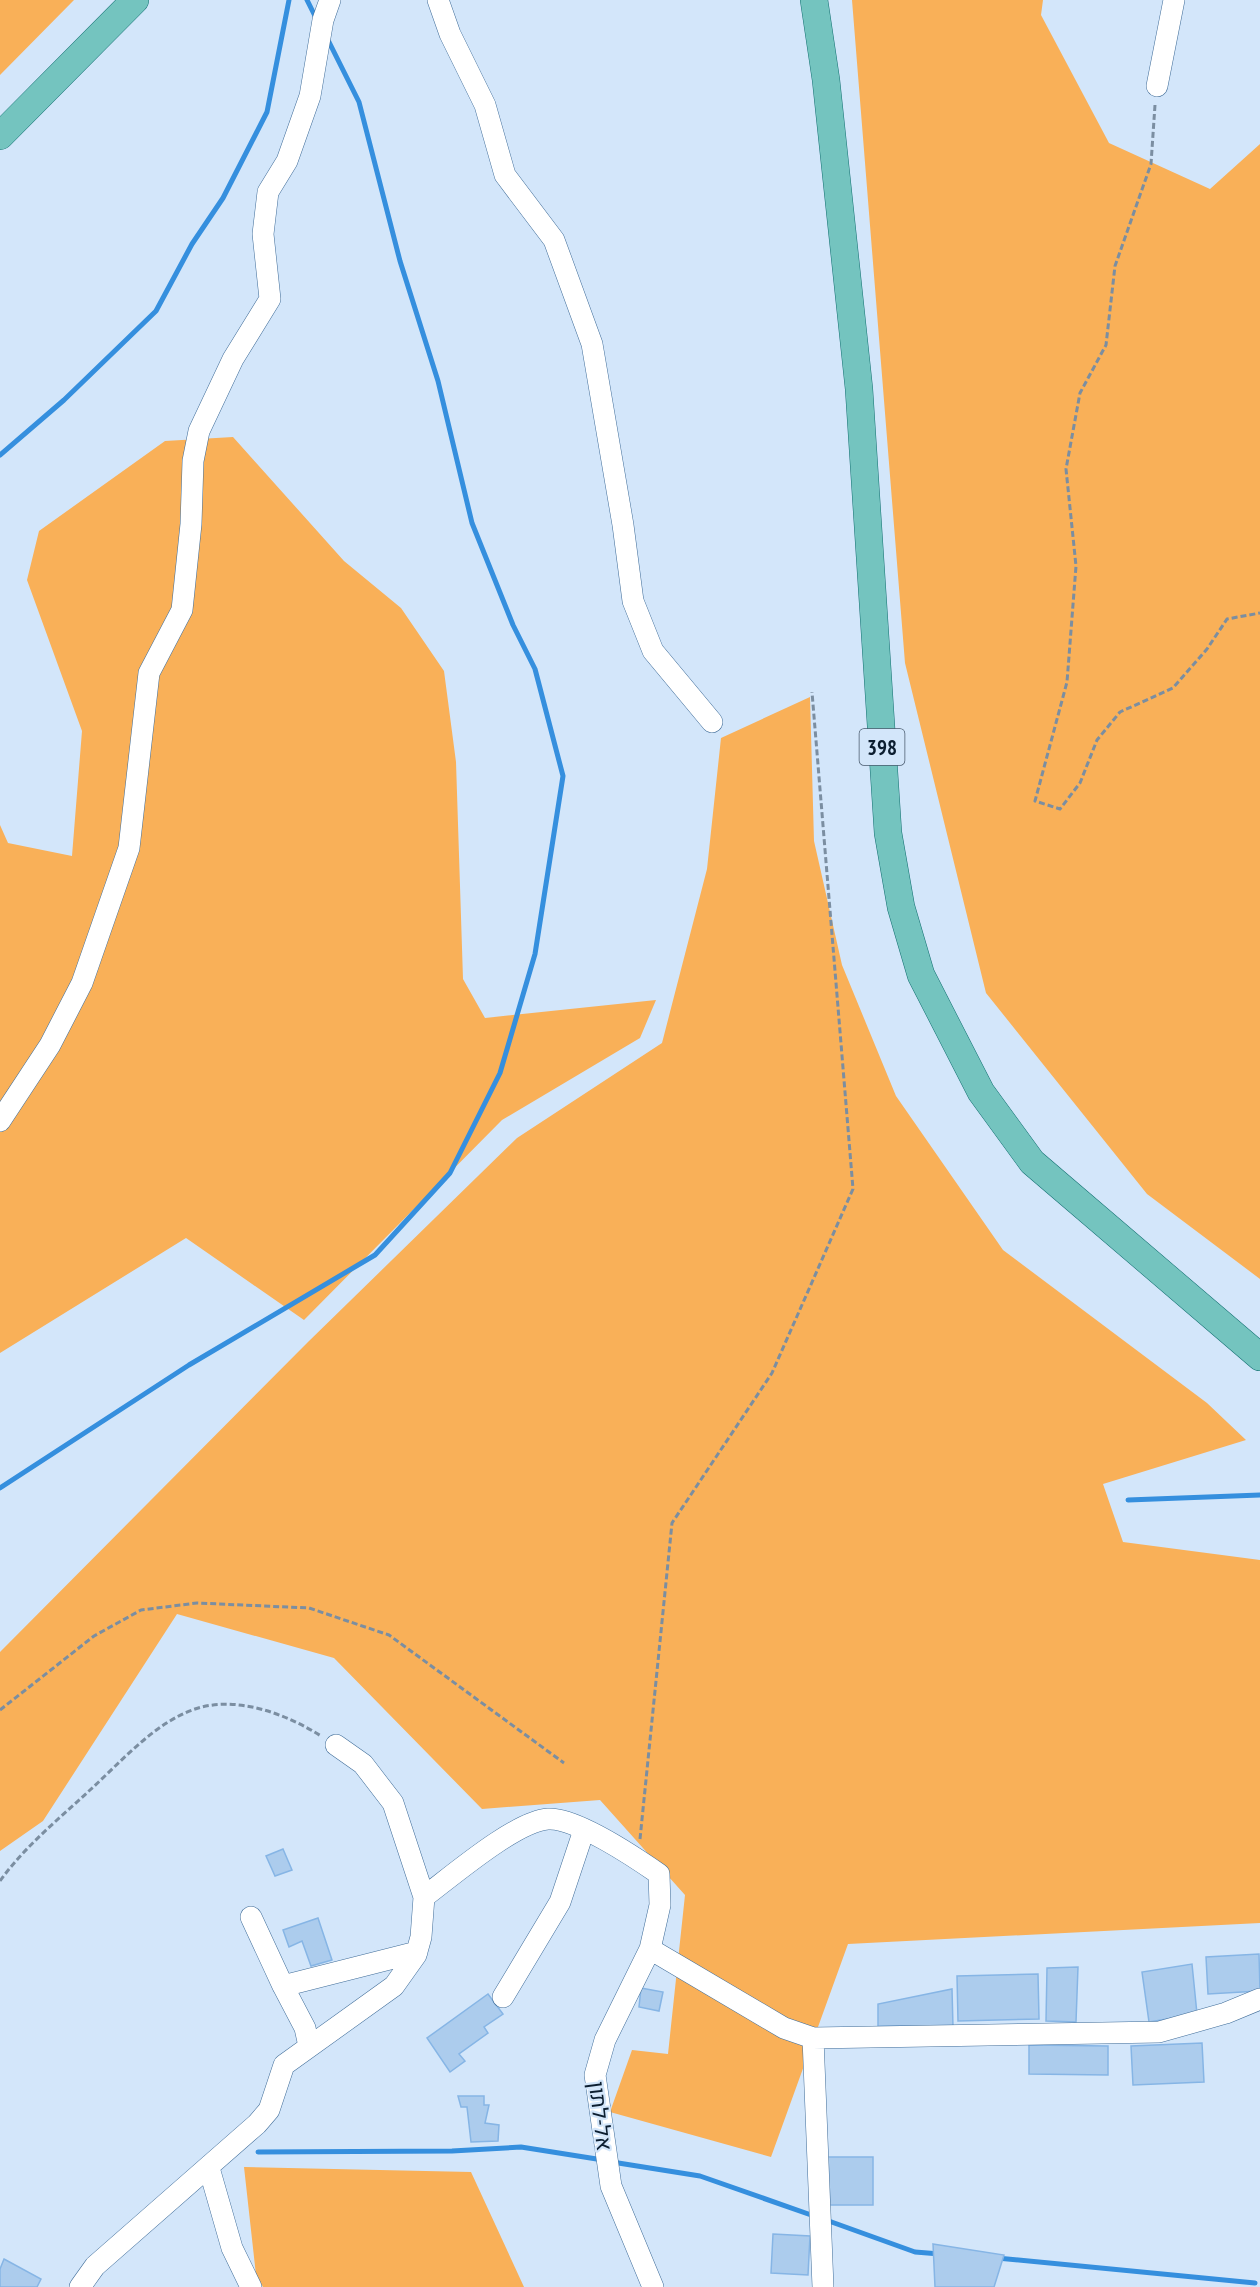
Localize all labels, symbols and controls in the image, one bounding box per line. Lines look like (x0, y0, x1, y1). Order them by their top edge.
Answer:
road number: 398 (860, 729, 904, 765)
street label: אל-לתון (583, 2080, 619, 2152)

